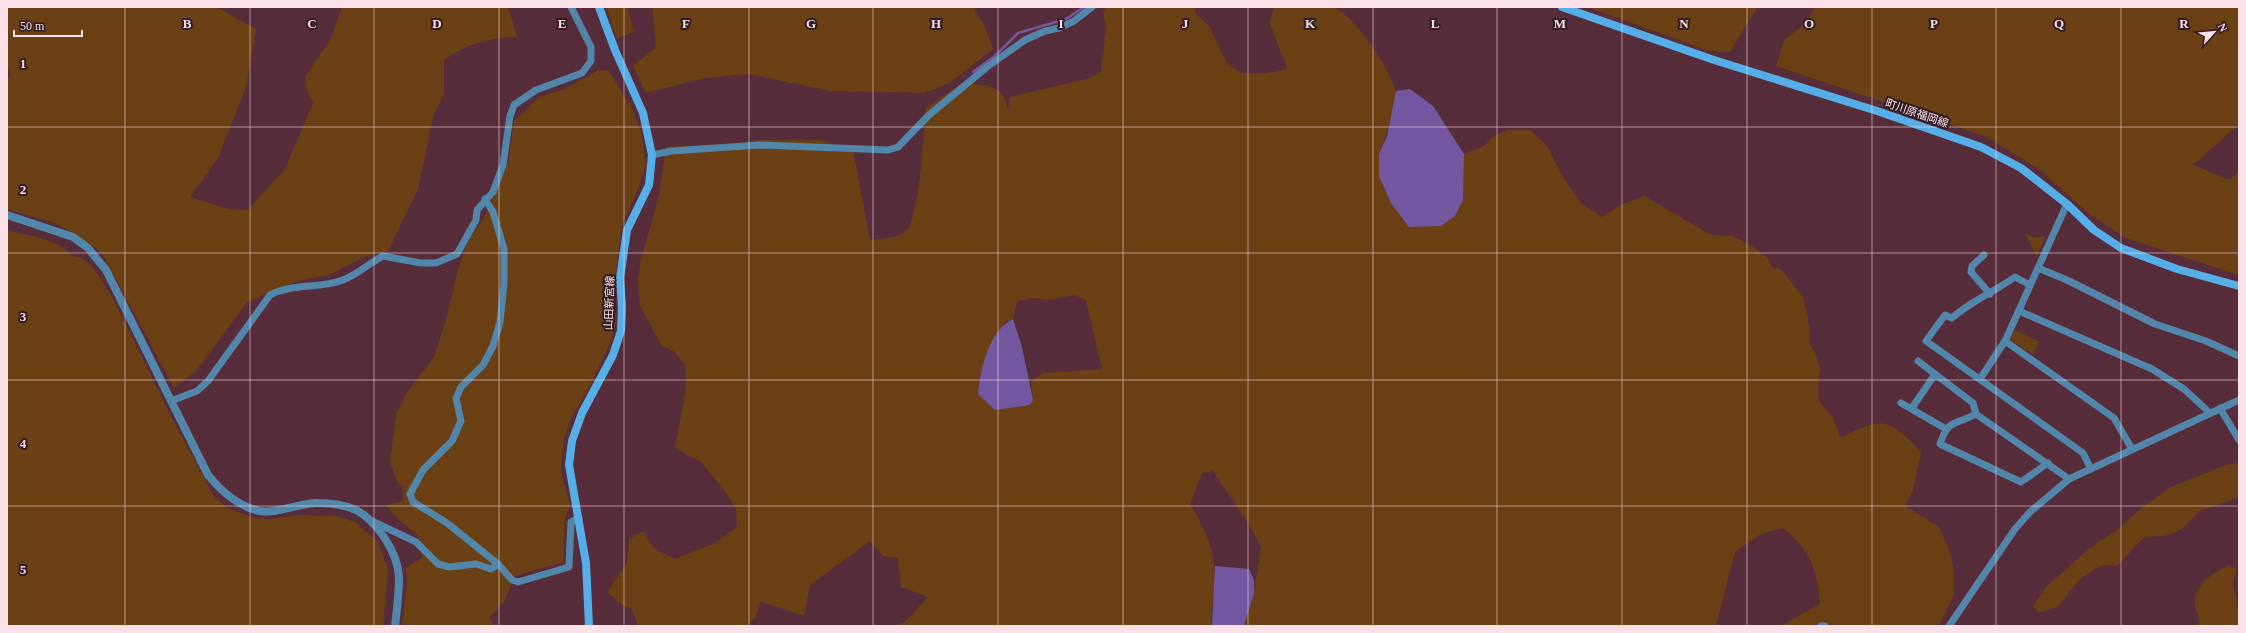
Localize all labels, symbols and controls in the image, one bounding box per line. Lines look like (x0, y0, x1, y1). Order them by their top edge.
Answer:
scale bar (14, 12, 82, 38)
north arrow (2194, 12, 2234, 52)
text: B (183, 16, 192, 31)
text: C (307, 16, 317, 31)
text: D (432, 16, 442, 31)
text: E (558, 16, 566, 31)
text: F (682, 16, 690, 31)
text: G (806, 16, 816, 31)
text: H (931, 16, 941, 31)
text: I (1058, 16, 1064, 31)
text: J (1182, 16, 1189, 31)
text: K (1305, 16, 1316, 31)
text: L (1431, 16, 1440, 31)
text: M (1554, 16, 1566, 31)
text: N (1679, 16, 1689, 31)
text: O (1804, 16, 1814, 31)
text: P (1930, 16, 1938, 31)
text: Q (2054, 16, 2064, 31)
text: R (2179, 16, 2189, 31)
text: 50 m (20, 19, 45, 33)
text: N (2216, 21, 2230, 34)
text: 1 (20, 56, 26, 71)
street label: 町川原福岡線 (1884, 97, 1950, 129)
text: 2 (20, 182, 26, 197)
street label: 山田新宮線 (602, 275, 616, 331)
text: 3 (20, 309, 27, 324)
text: 4 (20, 436, 27, 451)
text: 5 (20, 562, 27, 577)

